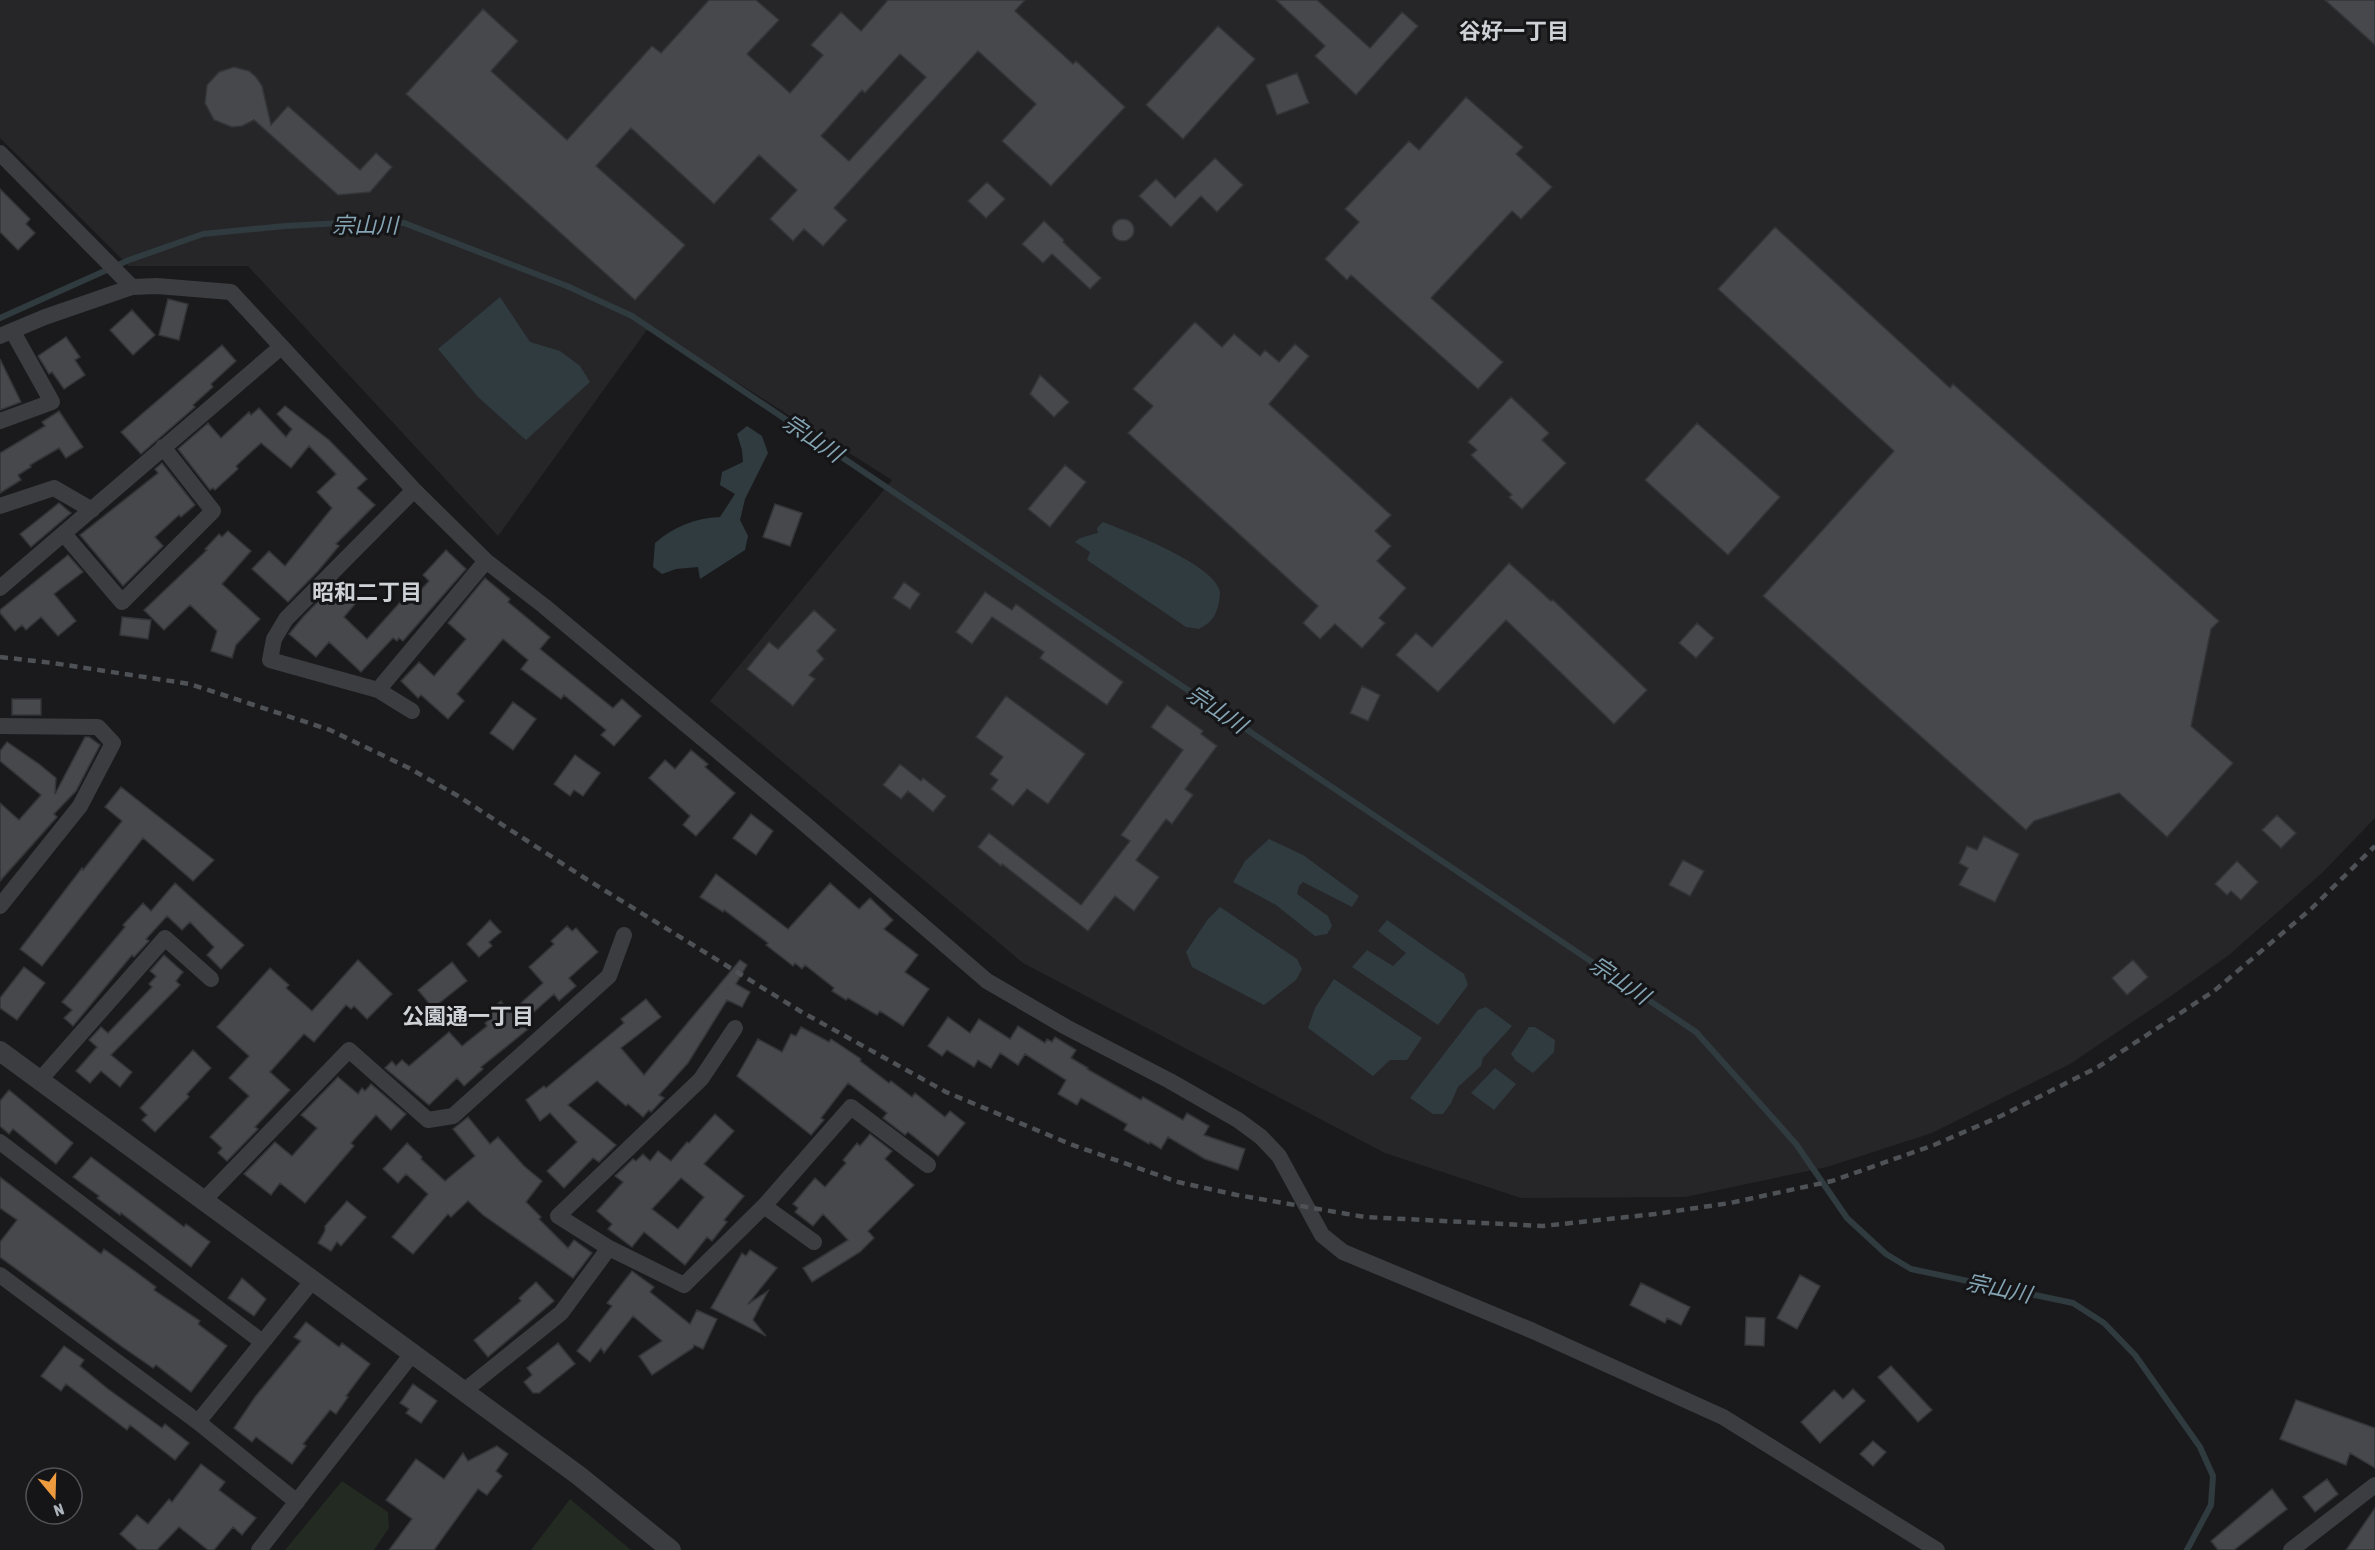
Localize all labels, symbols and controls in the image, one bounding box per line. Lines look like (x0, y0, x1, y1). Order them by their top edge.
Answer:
district label: 谷好一丁目 (1459, 18, 1569, 44)
water label: 宗山川 (332, 212, 400, 238)
water label: 宗山川 (778, 409, 849, 468)
district label: 昭和二丁目 (312, 579, 422, 605)
water label: 宗山川 (1182, 680, 1253, 739)
water label: 宗山川 (1585, 951, 1656, 1010)
district label: 公園通一丁目 (402, 1003, 534, 1029)
water label: 宗山川 (1964, 1268, 2036, 1308)
north arrow (24, 1466, 84, 1526)
text: N (51, 1500, 66, 1520)

